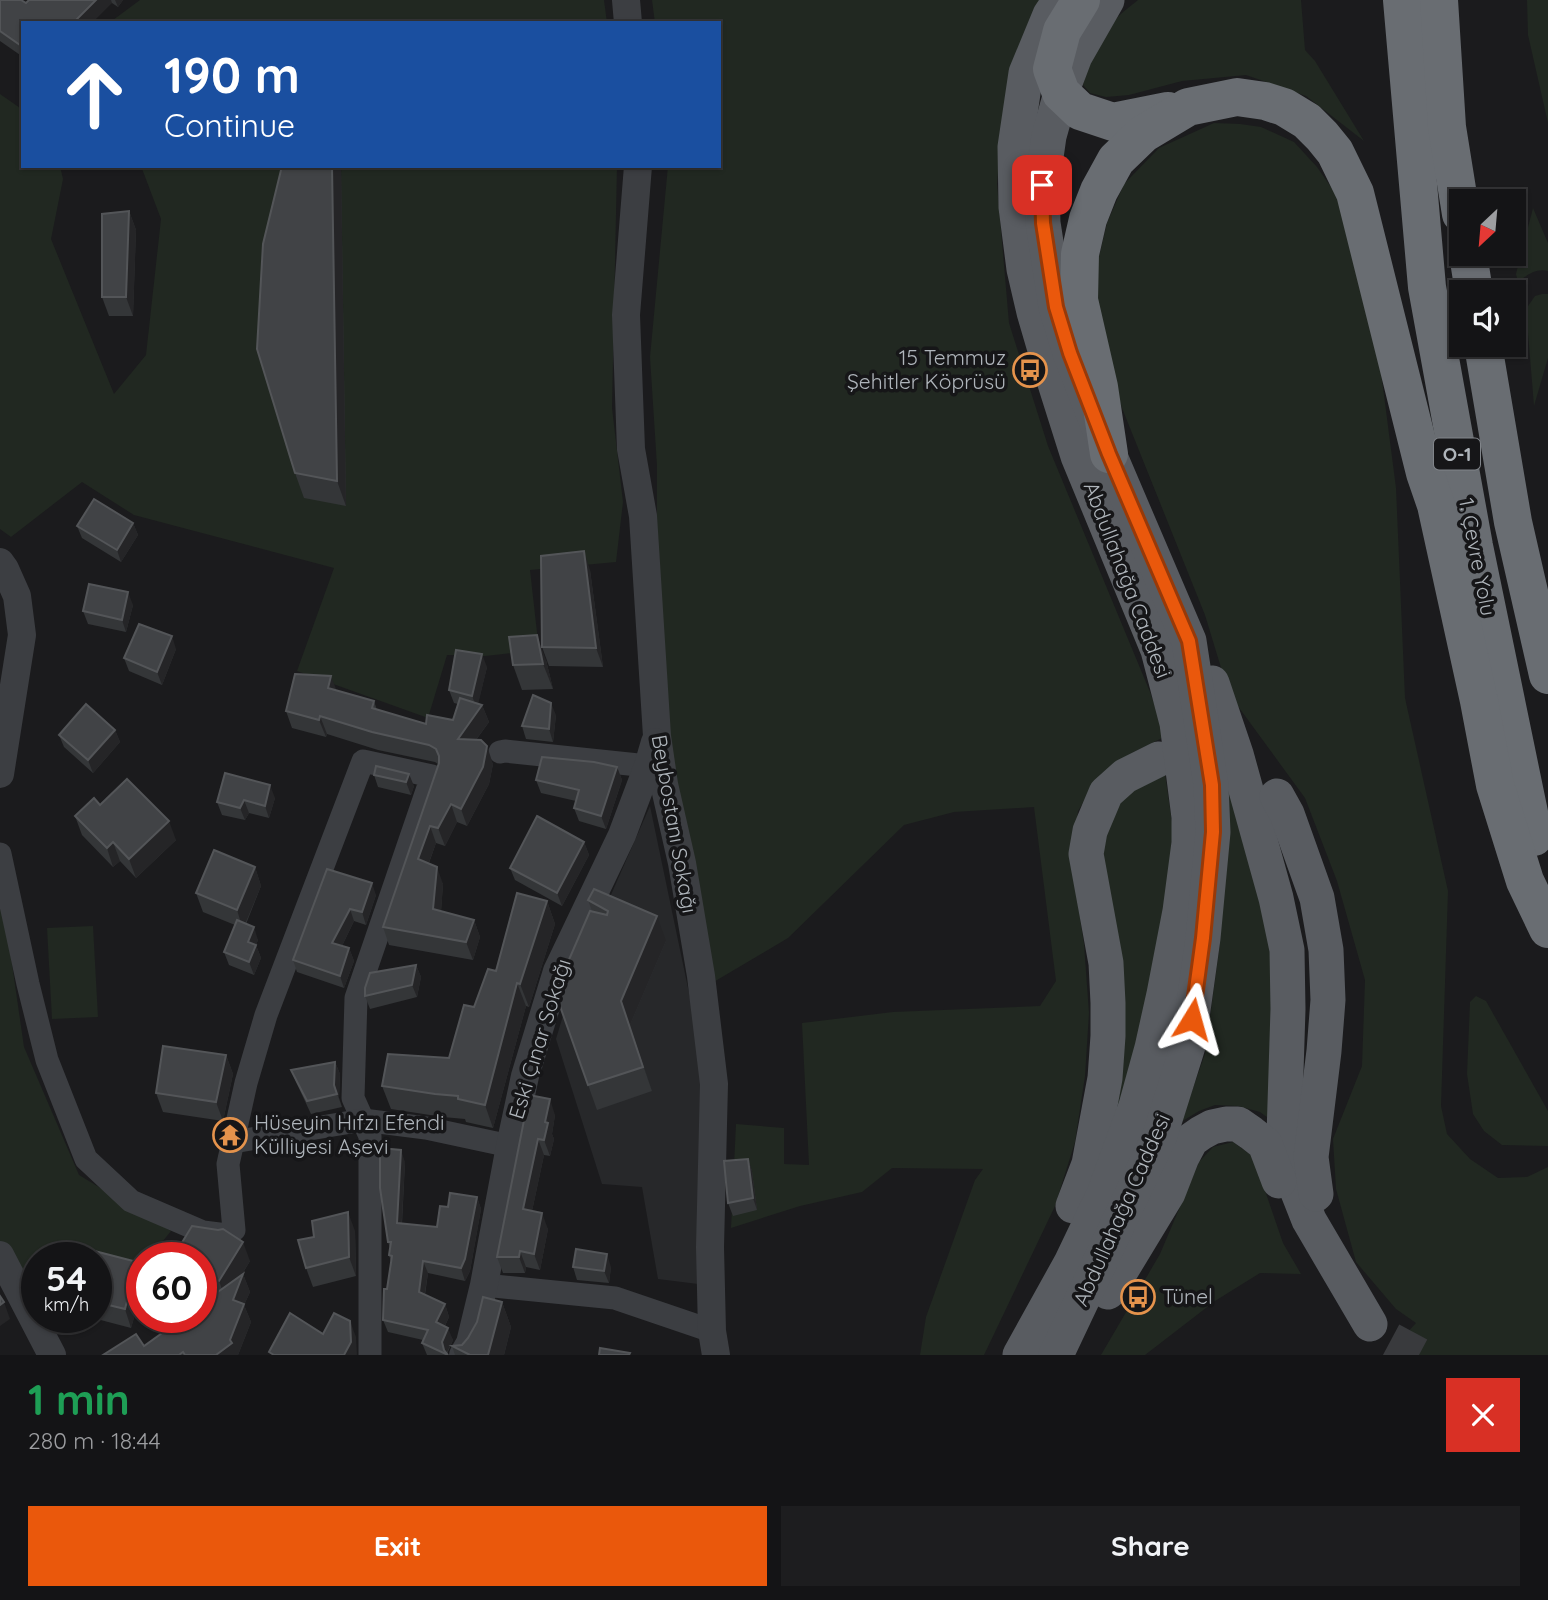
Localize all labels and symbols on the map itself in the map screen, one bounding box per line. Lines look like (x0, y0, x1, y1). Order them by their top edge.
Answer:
pin (1012, 155, 1072, 215)
north arrow (1449, 189, 1526, 266)
place label: 15 Temmuz Şehitler Köprüsü (847, 344, 1006, 394)
bus stop icon: 15 Temmuz Şehitler Köprüsü (1011, 351, 1049, 389)
road number: O-1 (1434, 438, 1480, 470)
street label: Abdullahağa Caddesi (1079, 478, 1177, 681)
street label: 1. Çevre Yolu (1454, 496, 1502, 618)
street label: Beybostanı Sokağı (646, 733, 703, 915)
street label: Eski Çınar Sokağı (502, 955, 576, 1122)
position arrow (1155, 982, 1229, 1056)
place label: Hüseyin Hıfzı Efendi Külliyesi Aşevi (254, 1109, 444, 1159)
street label: Abdullahağa Caddesi (1067, 1109, 1175, 1310)
temple icon: Hüseyin Hıfzı Efendi Külliyesi Aşevi (211, 1116, 249, 1154)
speed limit sign: 60 (126, 1242, 217, 1333)
bus stop icon: Tünel (1119, 1278, 1157, 1316)
place label: Tünel (1162, 1283, 1213, 1309)

